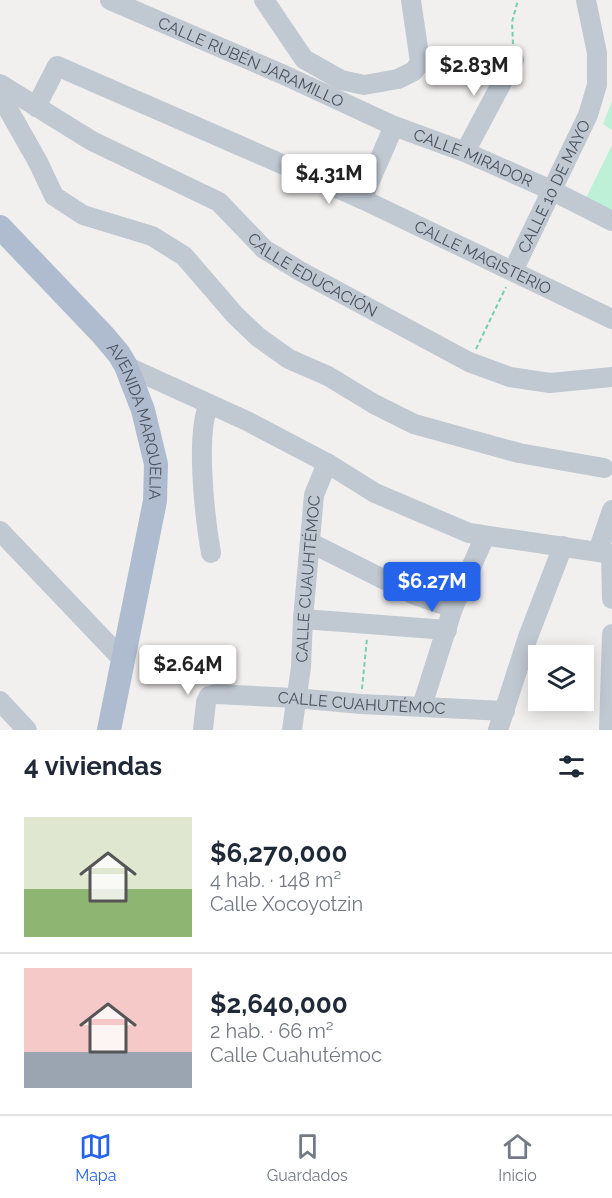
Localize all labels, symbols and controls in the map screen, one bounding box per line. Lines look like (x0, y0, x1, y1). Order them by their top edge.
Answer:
street label: CALLE RUBÉN JARAMILLO (155, 12, 347, 111)
pin: $2.83M (425, 46, 523, 97)
text: $2.83M (440, 53, 509, 77)
street label: CALLE 10 DE MAYO (514, 117, 594, 256)
street label: CALLE MIRADOR (411, 125, 536, 190)
pin: $4.31M (280, 154, 378, 205)
text: $4.31M (296, 161, 362, 185)
street label: CALLE MAGISTERIO (411, 216, 555, 298)
street label: CALLE EDUCACIÓN (244, 229, 381, 320)
street label: AVENIDA MARQUELIA (103, 338, 166, 501)
street label: CALLE CUAUHTÉMOC (292, 495, 323, 663)
pin: $6.27M (383, 562, 481, 613)
text: $6.27M (397, 569, 467, 593)
pin: $2.64M (139, 645, 237, 696)
map controls (528, 645, 594, 711)
button: layers (528, 645, 594, 711)
text: $2.64M (153, 652, 223, 676)
street label: CALLE CUAHUTÉMOC (277, 688, 446, 718)
icon: filters (555, 750, 588, 783)
text: 4 viviendas (24, 751, 162, 781)
text: $6,270,000 (210, 838, 347, 868)
icon: home (72, 841, 144, 913)
text: 4 hab. · 148 m² (210, 868, 341, 892)
text: Calle Xocoyotzin (210, 892, 363, 916)
text: $2,640,000 (210, 989, 348, 1019)
icon: home (72, 992, 144, 1064)
text: 2 hab. · 66 m² (210, 1019, 334, 1043)
text: Calle Cuahutémoc (210, 1043, 382, 1067)
tab: Mapa (75, 1130, 116, 1185)
tab: Guardados (267, 1130, 348, 1185)
tab: Inicio (498, 1130, 537, 1185)

